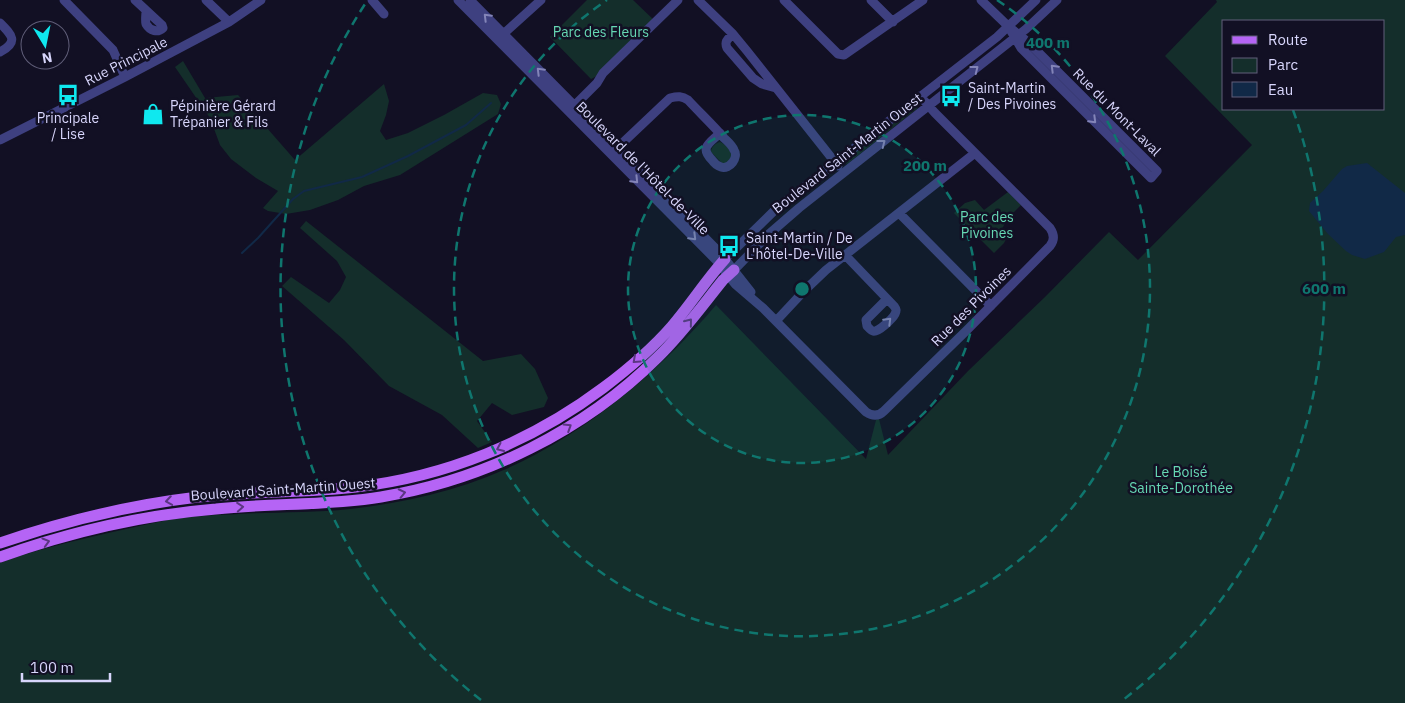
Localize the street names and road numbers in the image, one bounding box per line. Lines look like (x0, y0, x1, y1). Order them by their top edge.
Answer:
street label: Rue Principale (82, 32, 171, 90)
street label: Rue du Mont-Laval (1069, 64, 1165, 160)
street label: Boulevard Saint-Martin Ouest (768, 89, 926, 217)
street label: Boulevard de l'Hôtel-de-Ville (572, 97, 714, 239)
street label: Rue des Pivoines (927, 262, 1015, 350)
street label: Boulevard Saint-Martin Ouest (190, 474, 376, 504)

